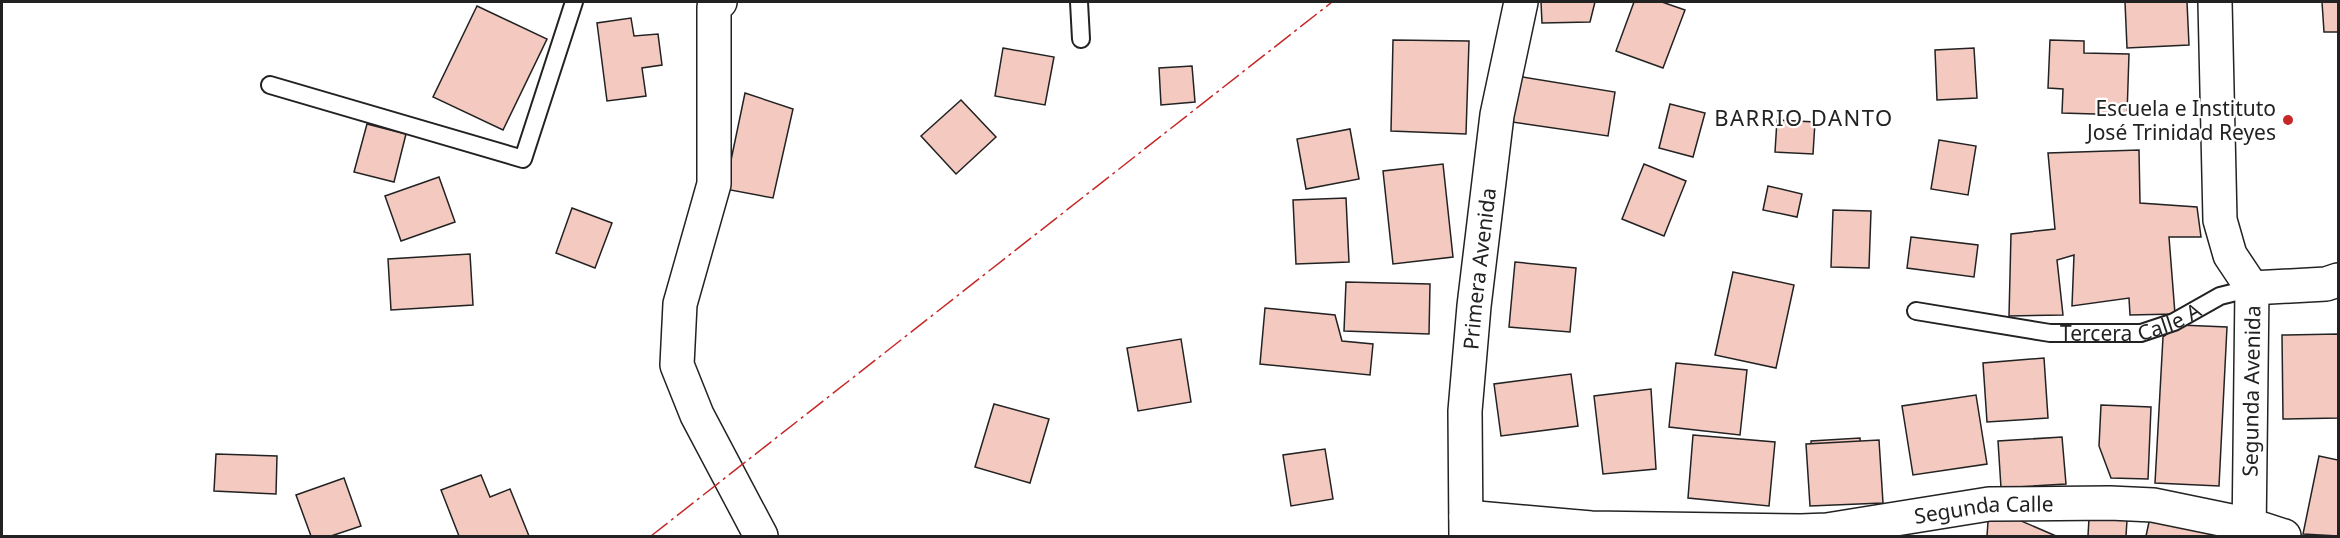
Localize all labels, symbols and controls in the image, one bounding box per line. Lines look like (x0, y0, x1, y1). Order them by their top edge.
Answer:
place label: Escuela e Instituto José Trinidad Reyes (2085, 94, 2276, 146)
district label: BARRIO DANTO (1714, 102, 1894, 132)
marker: Escuela e Instituto José Trinidad Reyes (2281, 113, 2295, 127)
street label: Primera Avenida (1456, 186, 1502, 351)
street label: Tercera Calle A (2060, 295, 2206, 347)
street label: Segunda Avenida (2236, 305, 2266, 477)
street label: Segunda Calle (1912, 489, 2054, 530)

